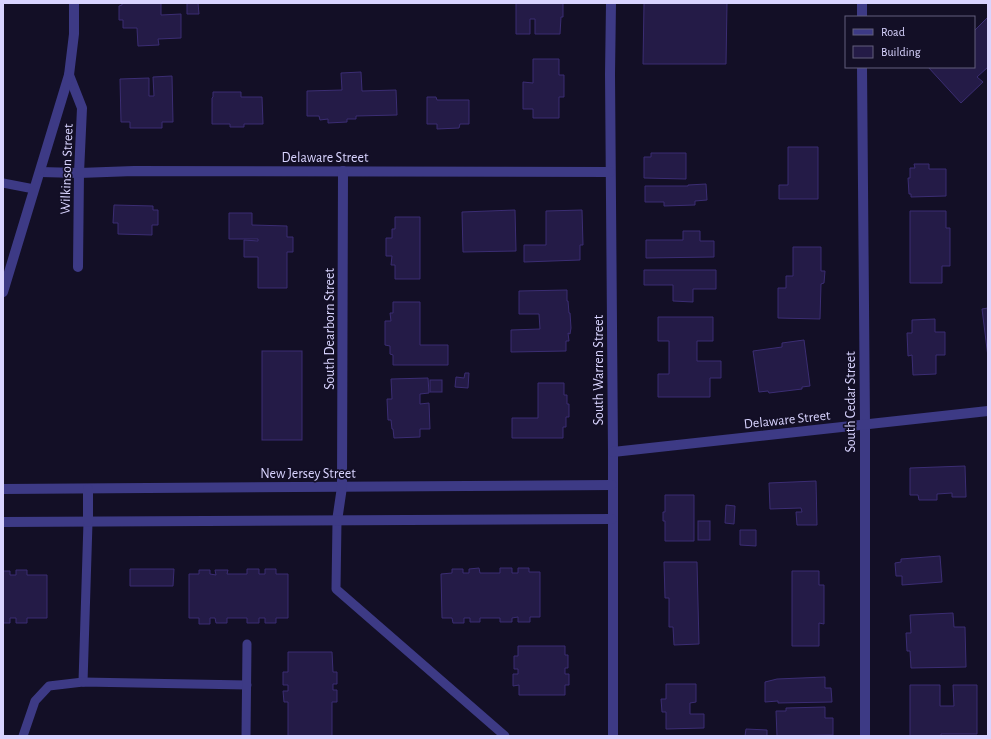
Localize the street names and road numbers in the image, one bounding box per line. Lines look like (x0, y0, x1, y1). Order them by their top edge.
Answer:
street label: Wilkinson Street (58, 123, 76, 215)
street label: Delaware Street (281, 151, 369, 165)
street label: South Dearborn Street (323, 268, 337, 390)
street label: South Warren Street (592, 314, 606, 425)
street label: South Cedar Street (844, 351, 858, 453)
street label: Delaware Street (743, 408, 832, 432)
street label: New Jersey Street (260, 467, 356, 481)

